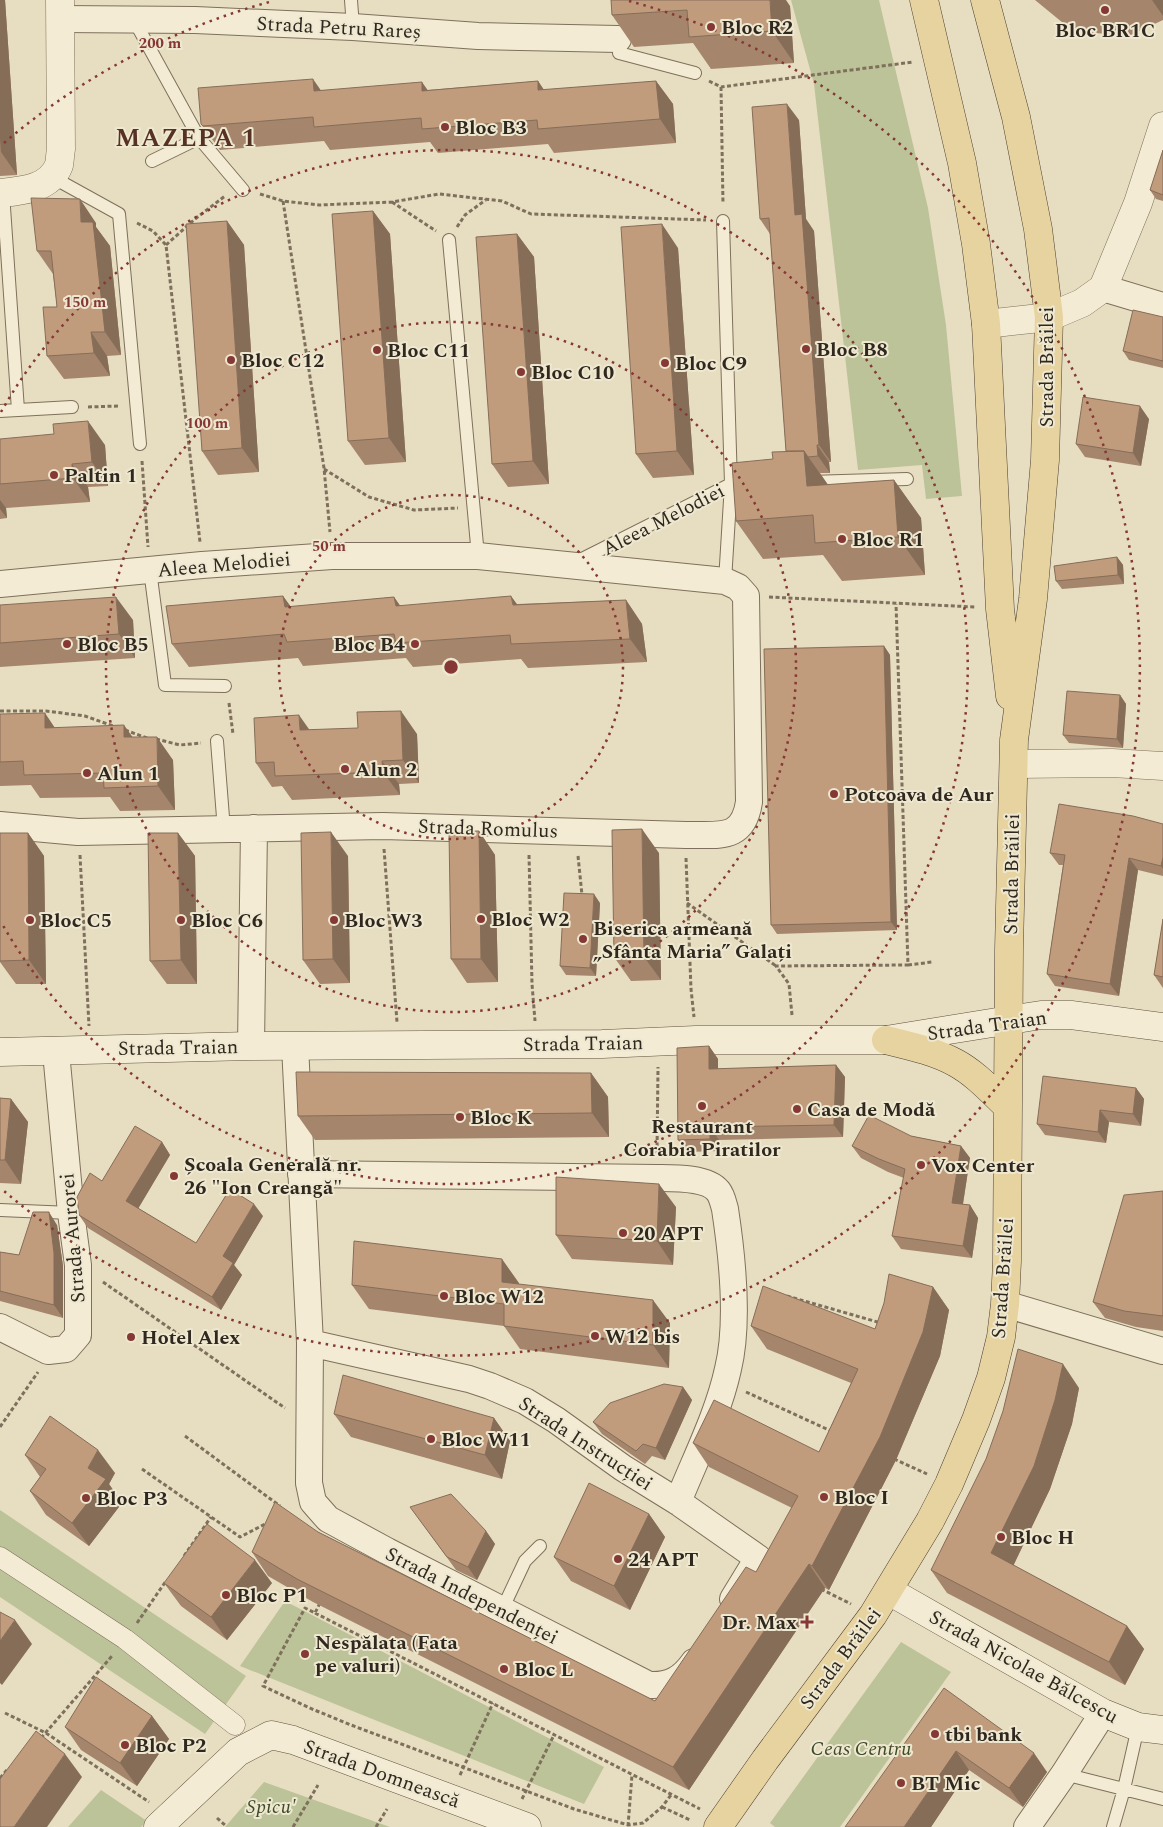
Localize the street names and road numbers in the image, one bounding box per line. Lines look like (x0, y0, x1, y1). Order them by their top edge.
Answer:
street label: Strada Petru Rareș (256, 9, 422, 47)
street label: Strada Brăilei (1032, 306, 1062, 428)
street label: Aleea Melodiei (597, 476, 730, 564)
street label: Aleea Melodiei (156, 544, 292, 586)
street label: Strada Romulus (417, 812, 559, 846)
street label: Strada Brăilei (996, 813, 1028, 935)
street label: Strada Traian (925, 1003, 1049, 1049)
street label: Strada Traian (523, 1028, 644, 1060)
street label: Strada Traian (118, 1032, 239, 1064)
street label: Strada Aurorei (52, 1172, 94, 1304)
street label: Strada Brăilei (984, 1217, 1022, 1340)
street label: Strada Instrucției (512, 1389, 659, 1499)
street label: Strada Independenței (380, 1539, 563, 1653)
street label: Strada Brăilei (792, 1601, 889, 1716)
street label: Strada Nicolae Bălcescu (923, 1602, 1124, 1731)
street label: Strada Domnească (299, 1732, 464, 1816)

